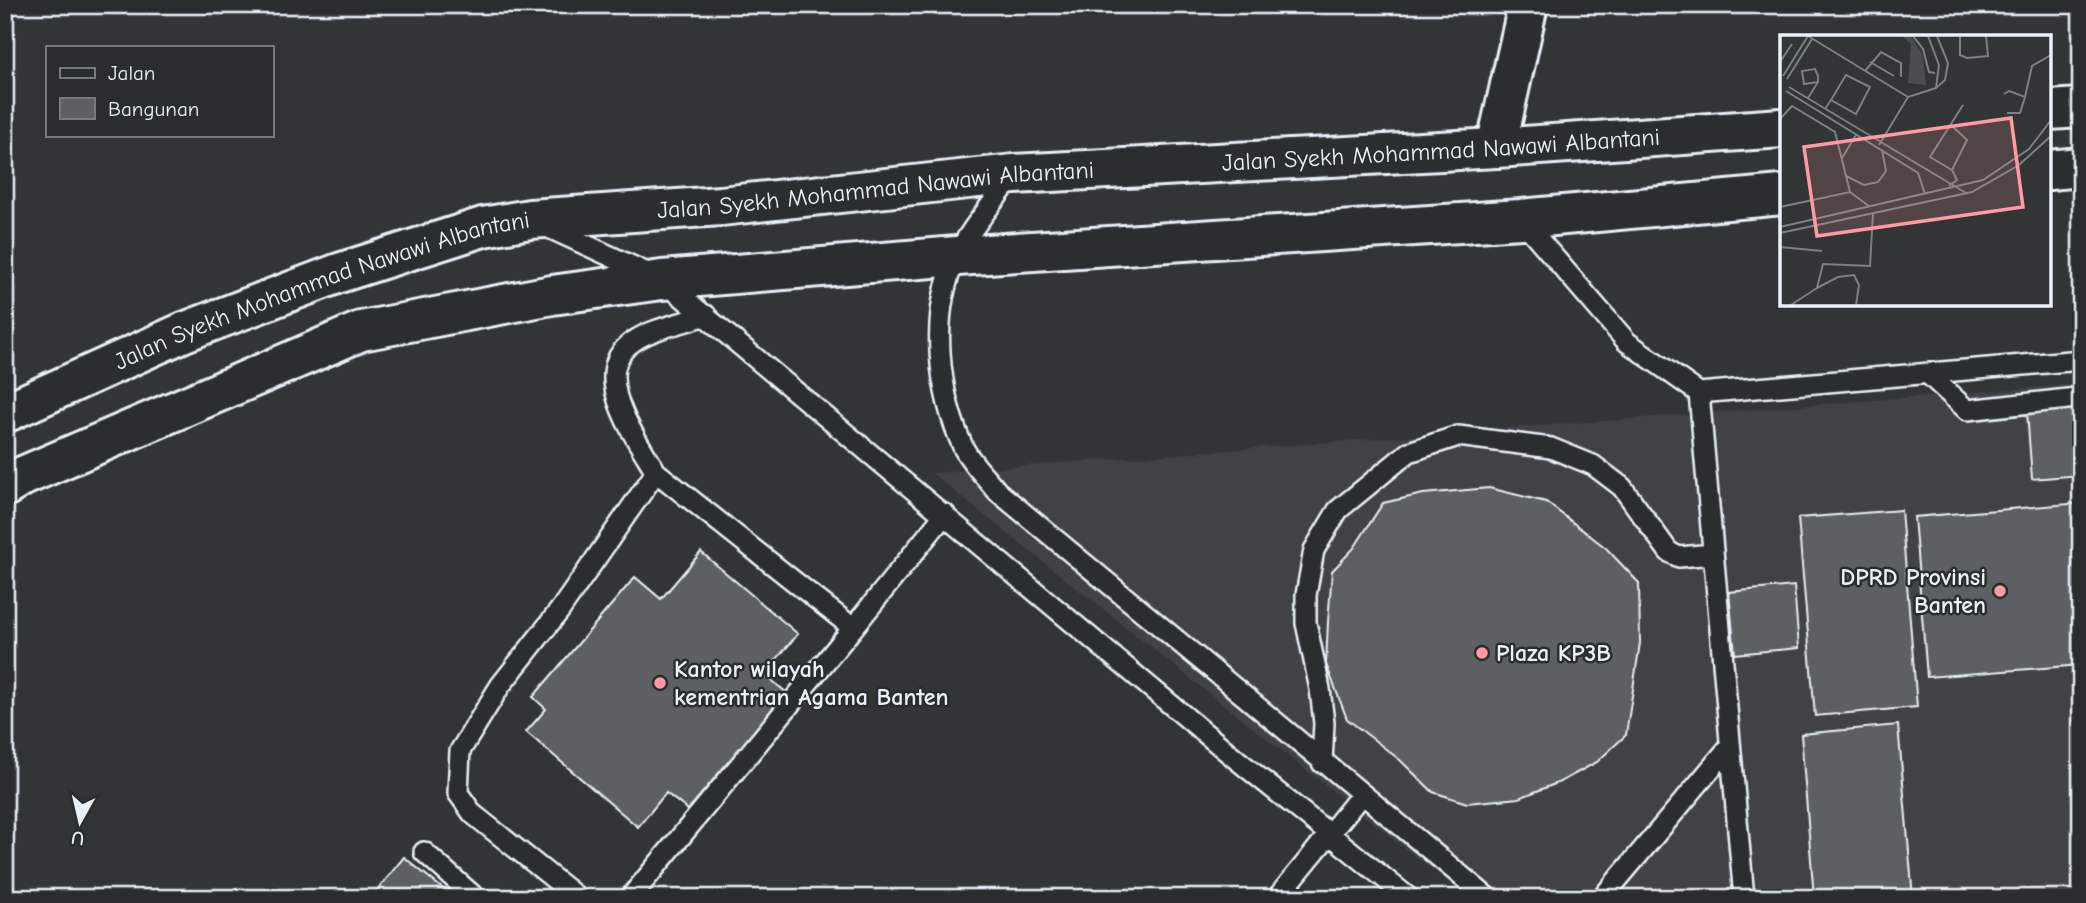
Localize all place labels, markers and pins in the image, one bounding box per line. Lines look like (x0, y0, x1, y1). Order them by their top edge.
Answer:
place label: DPRD Provinsi Banten (1840, 563, 1986, 619)
marker: DPRD Provinsi Banten (1992, 583, 2008, 599)
place label: Plaza KP3B (1496, 639, 1611, 667)
marker: Plaza KP3B (1474, 645, 1490, 661)
place label: Kantor wilayah kementrian Agama Banten (674, 655, 949, 711)
marker: Kantor wilayah kementrian Agama Banten (652, 675, 668, 691)

